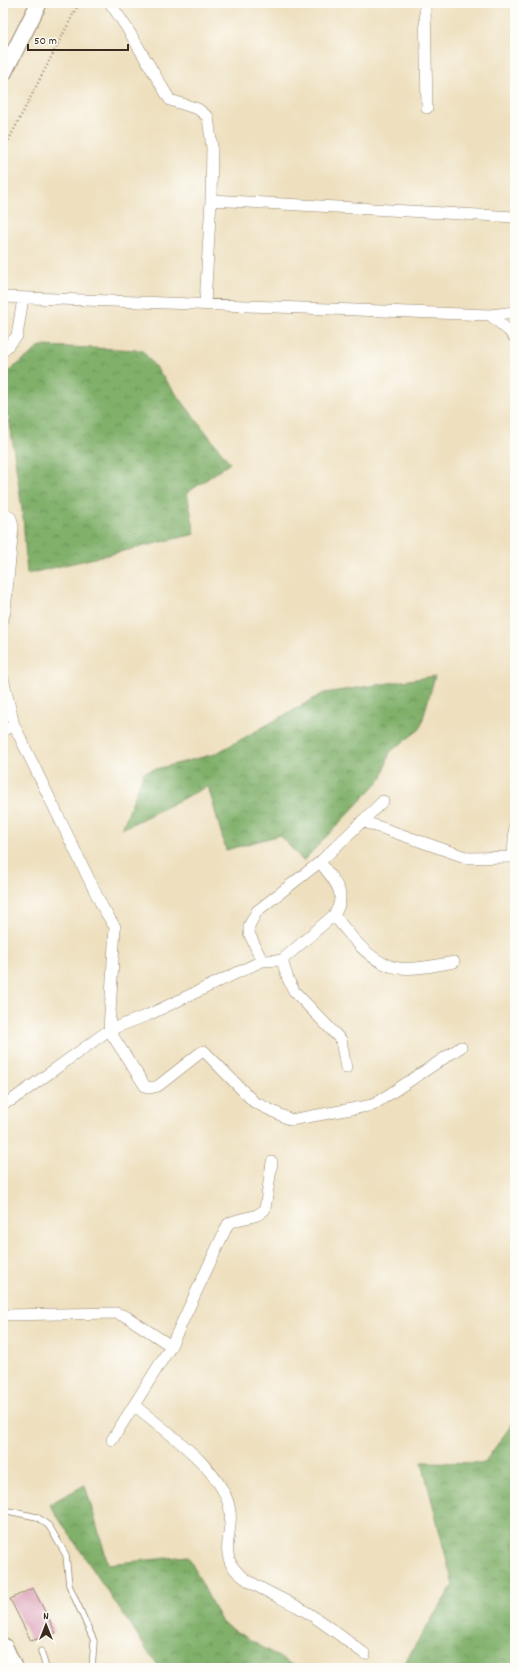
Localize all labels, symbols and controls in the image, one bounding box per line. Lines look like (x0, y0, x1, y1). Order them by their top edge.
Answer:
scale bar (28, 26, 128, 52)
text: 50 m (34, 33, 57, 50)
north arrow (26, 1605, 66, 1645)
text: N (43, 1609, 49, 1625)

